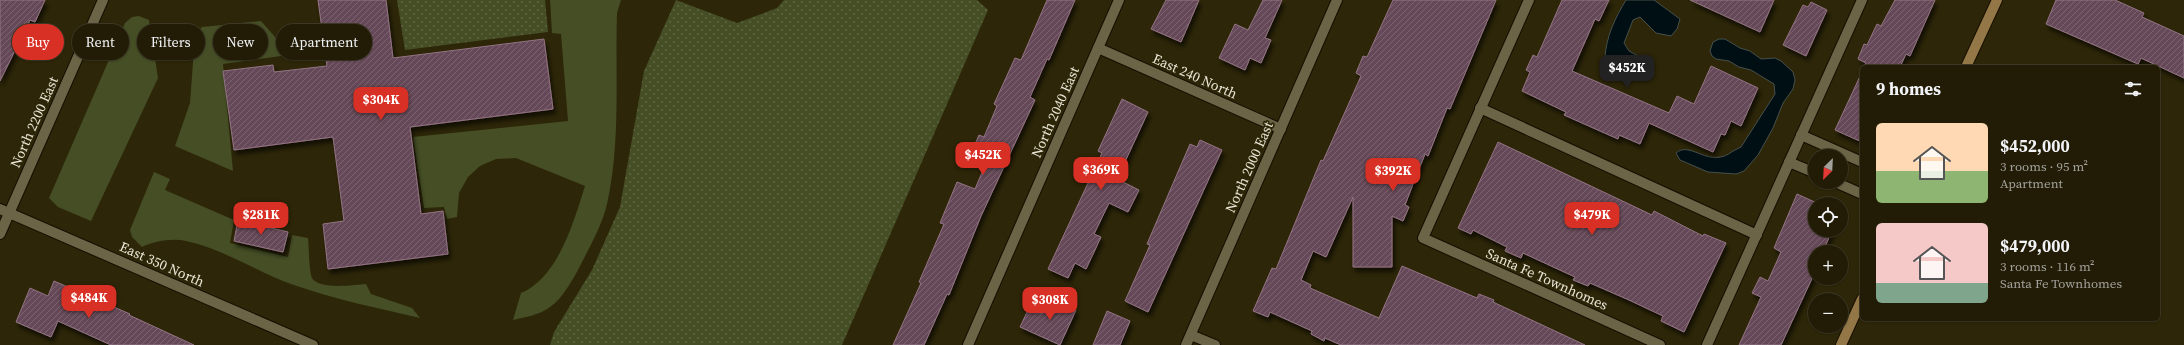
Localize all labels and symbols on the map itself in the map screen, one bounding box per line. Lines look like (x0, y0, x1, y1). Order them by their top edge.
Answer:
street label: East 240 North (1150, 48, 1240, 104)
pin: $452K (1599, 55, 1655, 89)
street label: North 2040 East (1026, 63, 1084, 161)
street label: North 2200 East (5, 73, 63, 171)
pin: $304K (353, 87, 409, 121)
street label: North 2000 East (1220, 118, 1278, 216)
pin: $452K (955, 142, 1011, 176)
north arrow (1808, 149, 1848, 189)
pin: $369K (1073, 157, 1129, 191)
pin: $392K (1365, 158, 1421, 192)
pin: $281K (233, 202, 289, 236)
pin: $479K (1564, 202, 1620, 236)
street label: East 350 North (117, 236, 207, 292)
street label: Santa Fe Townhomes (1483, 243, 1611, 315)
pin: $484K (61, 285, 117, 319)
pin: $308K (1022, 287, 1078, 321)

